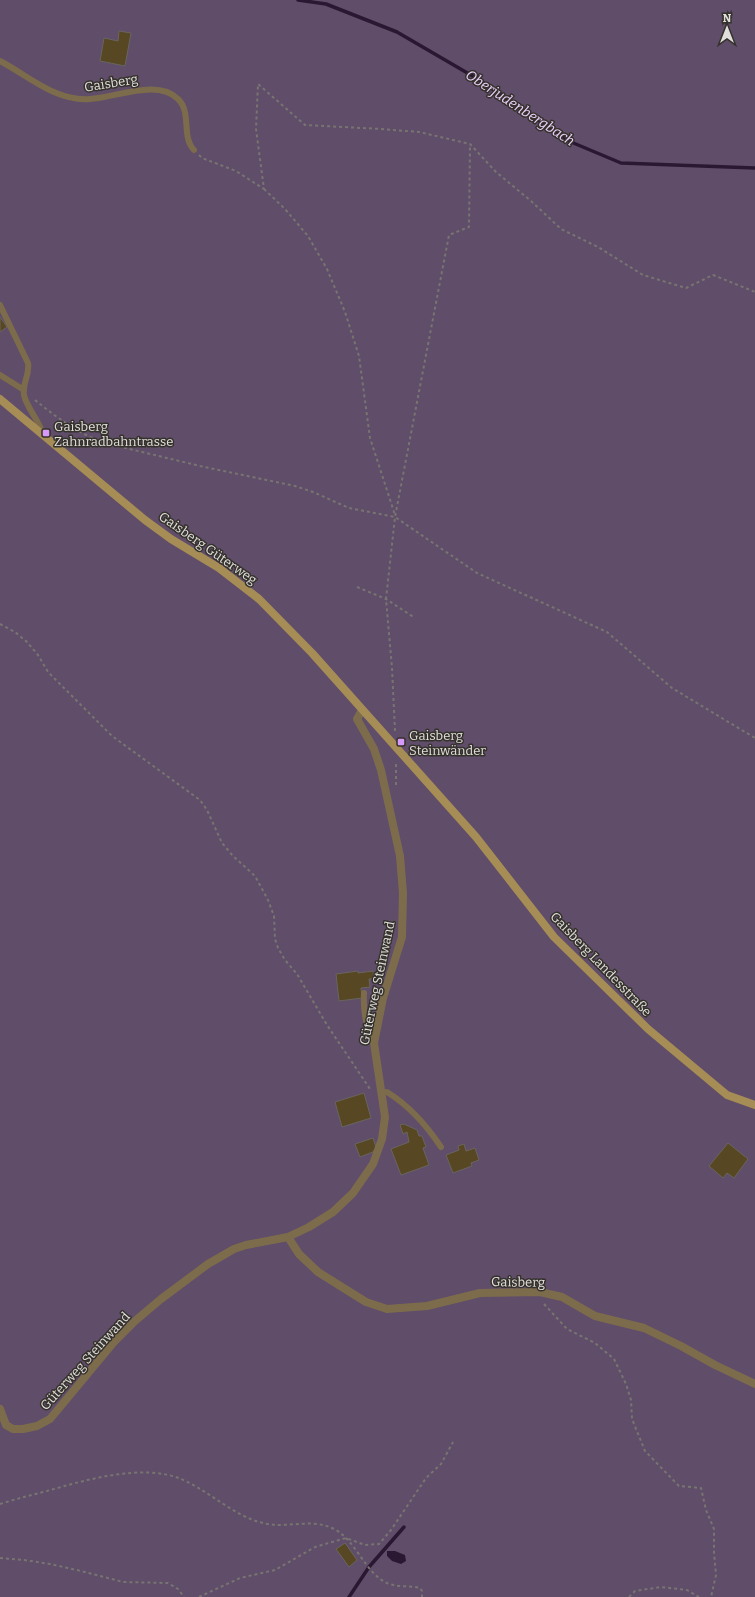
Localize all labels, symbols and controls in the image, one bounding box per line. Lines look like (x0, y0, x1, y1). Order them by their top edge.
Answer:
north arrow (707, 8, 747, 48)
text: N (723, 12, 732, 25)
water label: Oberjudenbergbach (462, 66, 578, 150)
street label: Gaisberg (83, 71, 139, 95)
place label: Gaisberg Zahnradbahntrasse (54, 419, 173, 449)
marker: Gaisberg Zahnradbahntrasse (41, 428, 51, 438)
street label: Gaisberg Güterweg (156, 509, 260, 587)
place label: Gaisberg Steinwänder (409, 728, 486, 758)
marker: Gaisberg Steinwänder (396, 737, 406, 747)
street label: Gaisberg Landesstraße (547, 909, 655, 1019)
street label: Güterweg Steinwand (357, 919, 398, 1046)
street label: Gaisberg (491, 1274, 545, 1290)
street label: Güterweg Steinwand (37, 1309, 133, 1413)

